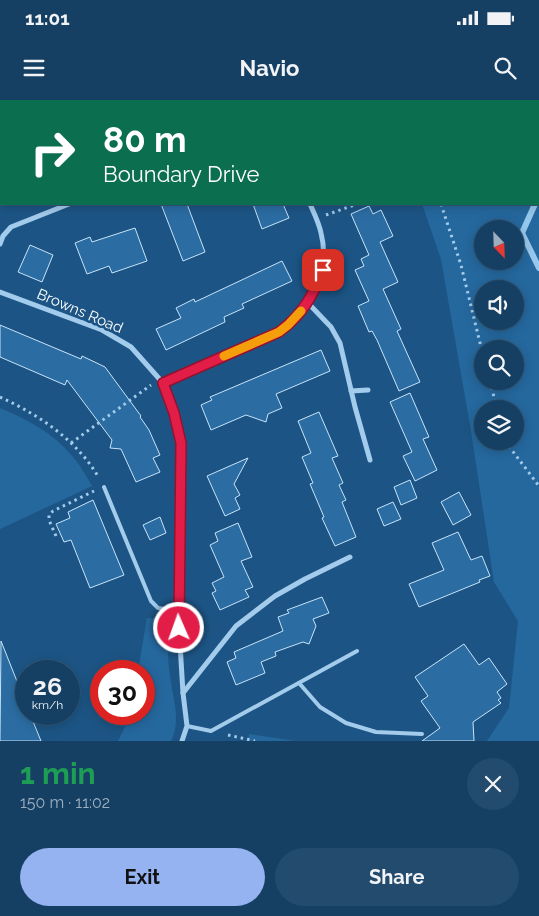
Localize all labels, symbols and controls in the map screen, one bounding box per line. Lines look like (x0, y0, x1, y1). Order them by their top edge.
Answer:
text: 11:01 (25, 7, 70, 29)
icon: menu (20, 54, 48, 82)
icon: search (491, 54, 519, 82)
text: Navio (240, 55, 299, 81)
text: 80 m (103, 119, 187, 160)
icon: right (20, 120, 85, 185)
text: Boundary Drive (103, 161, 259, 187)
north arrow (474, 220, 524, 270)
map controls (474, 220, 524, 450)
pin (302, 249, 344, 291)
icon: arrive (309, 256, 337, 284)
button: sound (474, 280, 524, 330)
street label: Browns Road (34, 285, 126, 337)
button: search (474, 340, 524, 390)
button: layers (474, 400, 524, 450)
position arrow (152, 601, 204, 653)
speed limit sign: 30 (90, 660, 155, 725)
text: 26 (33, 671, 62, 701)
text: km/h (32, 698, 63, 712)
text: 1 min (20, 756, 96, 791)
button: close (467, 758, 519, 810)
text: 150 m · 11:02 (20, 793, 110, 812)
button: Exit (20, 848, 265, 906)
button: Share (275, 848, 519, 906)

